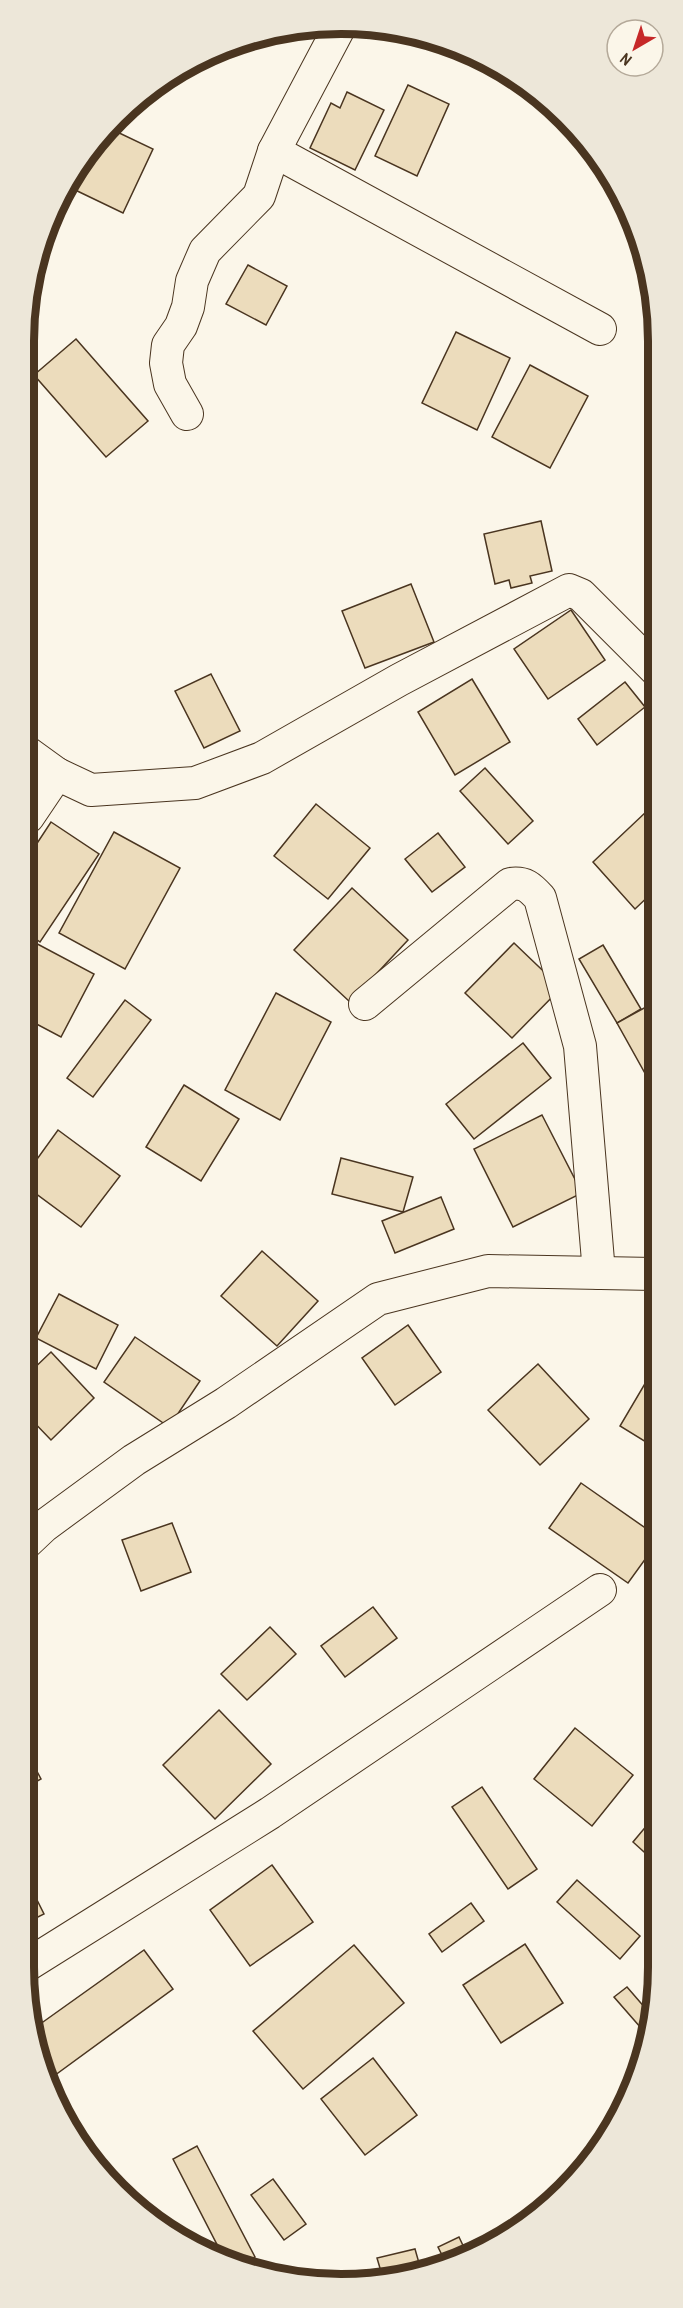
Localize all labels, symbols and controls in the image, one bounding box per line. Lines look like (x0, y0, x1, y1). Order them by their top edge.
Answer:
north arrow (605, 18, 665, 78)
text: N (615, 48, 636, 71)

